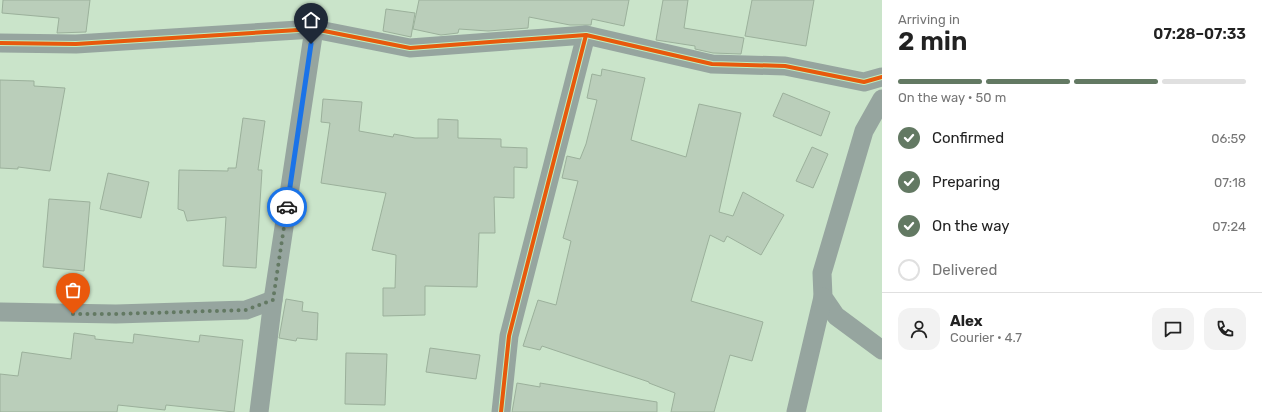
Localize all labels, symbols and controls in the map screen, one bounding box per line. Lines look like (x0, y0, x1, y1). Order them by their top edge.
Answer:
pin (294, 3, 328, 44)
icon: home (300, 9, 322, 31)
text: Arriving in (898, 12, 960, 27)
text: 07:28–07:33 (1153, 25, 1246, 43)
text: 2 min (898, 26, 967, 57)
text: On the way · 50 m (898, 90, 1006, 105)
icon: check (898, 127, 920, 149)
text: Confirmed (932, 129, 1004, 147)
text: 06:59 (1211, 131, 1246, 146)
icon: check (898, 171, 920, 193)
text: Preparing (932, 173, 1000, 191)
text: 07:18 (1214, 175, 1246, 190)
courier (267, 187, 307, 227)
icon: car (276, 196, 298, 218)
icon: check (898, 215, 920, 237)
text: On the way (932, 217, 1010, 235)
text: 07:24 (1212, 219, 1246, 234)
text: Delivered (932, 261, 997, 279)
pin (56, 273, 90, 314)
icon: bag (62, 279, 84, 301)
button: person (898, 308, 940, 350)
button: chat (1152, 308, 1194, 350)
button: phone (1204, 308, 1246, 350)
text: Alex (950, 312, 983, 330)
text: Courier · 4.7 (950, 330, 1022, 345)

